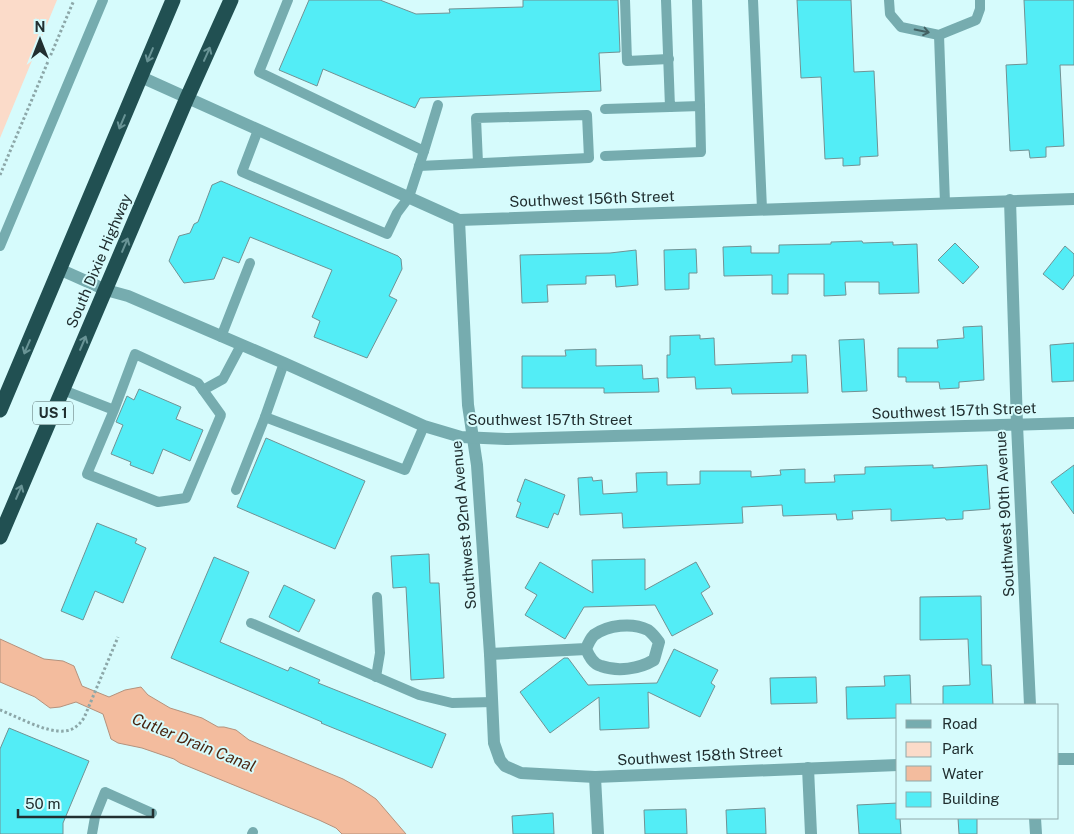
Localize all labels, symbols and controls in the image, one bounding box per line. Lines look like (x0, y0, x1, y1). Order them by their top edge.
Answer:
north arrow (15, 15, 65, 65)
text: N (35, 19, 45, 35)
one-way arrow (914, 27, 930, 36)
one-way arrow (145, 47, 155, 62)
one-way arrow (202, 47, 212, 62)
one-way arrow (116, 114, 126, 129)
street label: Southwest 156th Street (509, 187, 675, 210)
street label: South Dixie Highway (63, 191, 135, 330)
one-way arrow (121, 238, 130, 253)
one-way arrow (79, 336, 89, 351)
one-way arrow (21, 339, 30, 354)
street label: Southwest 157th Street (871, 399, 1037, 422)
road number: US 1 (33, 402, 73, 424)
street label: Southwest 157th Street (468, 411, 633, 428)
street label: Southwest 90th Avenue (992, 430, 1017, 598)
street label: Southwest 92nd Avenue (448, 440, 479, 610)
one-way arrow (15, 485, 25, 500)
legend (896, 704, 1059, 819)
water label: Cutler Drain Canal (129, 709, 258, 776)
text: Road (942, 715, 978, 732)
text: Park (942, 740, 974, 757)
street label: Southwest 158th Street (617, 743, 783, 768)
text: Water (942, 765, 984, 782)
scale bar (18, 786, 152, 818)
text: Building (942, 790, 1000, 807)
text: 50 m (25, 795, 60, 812)

